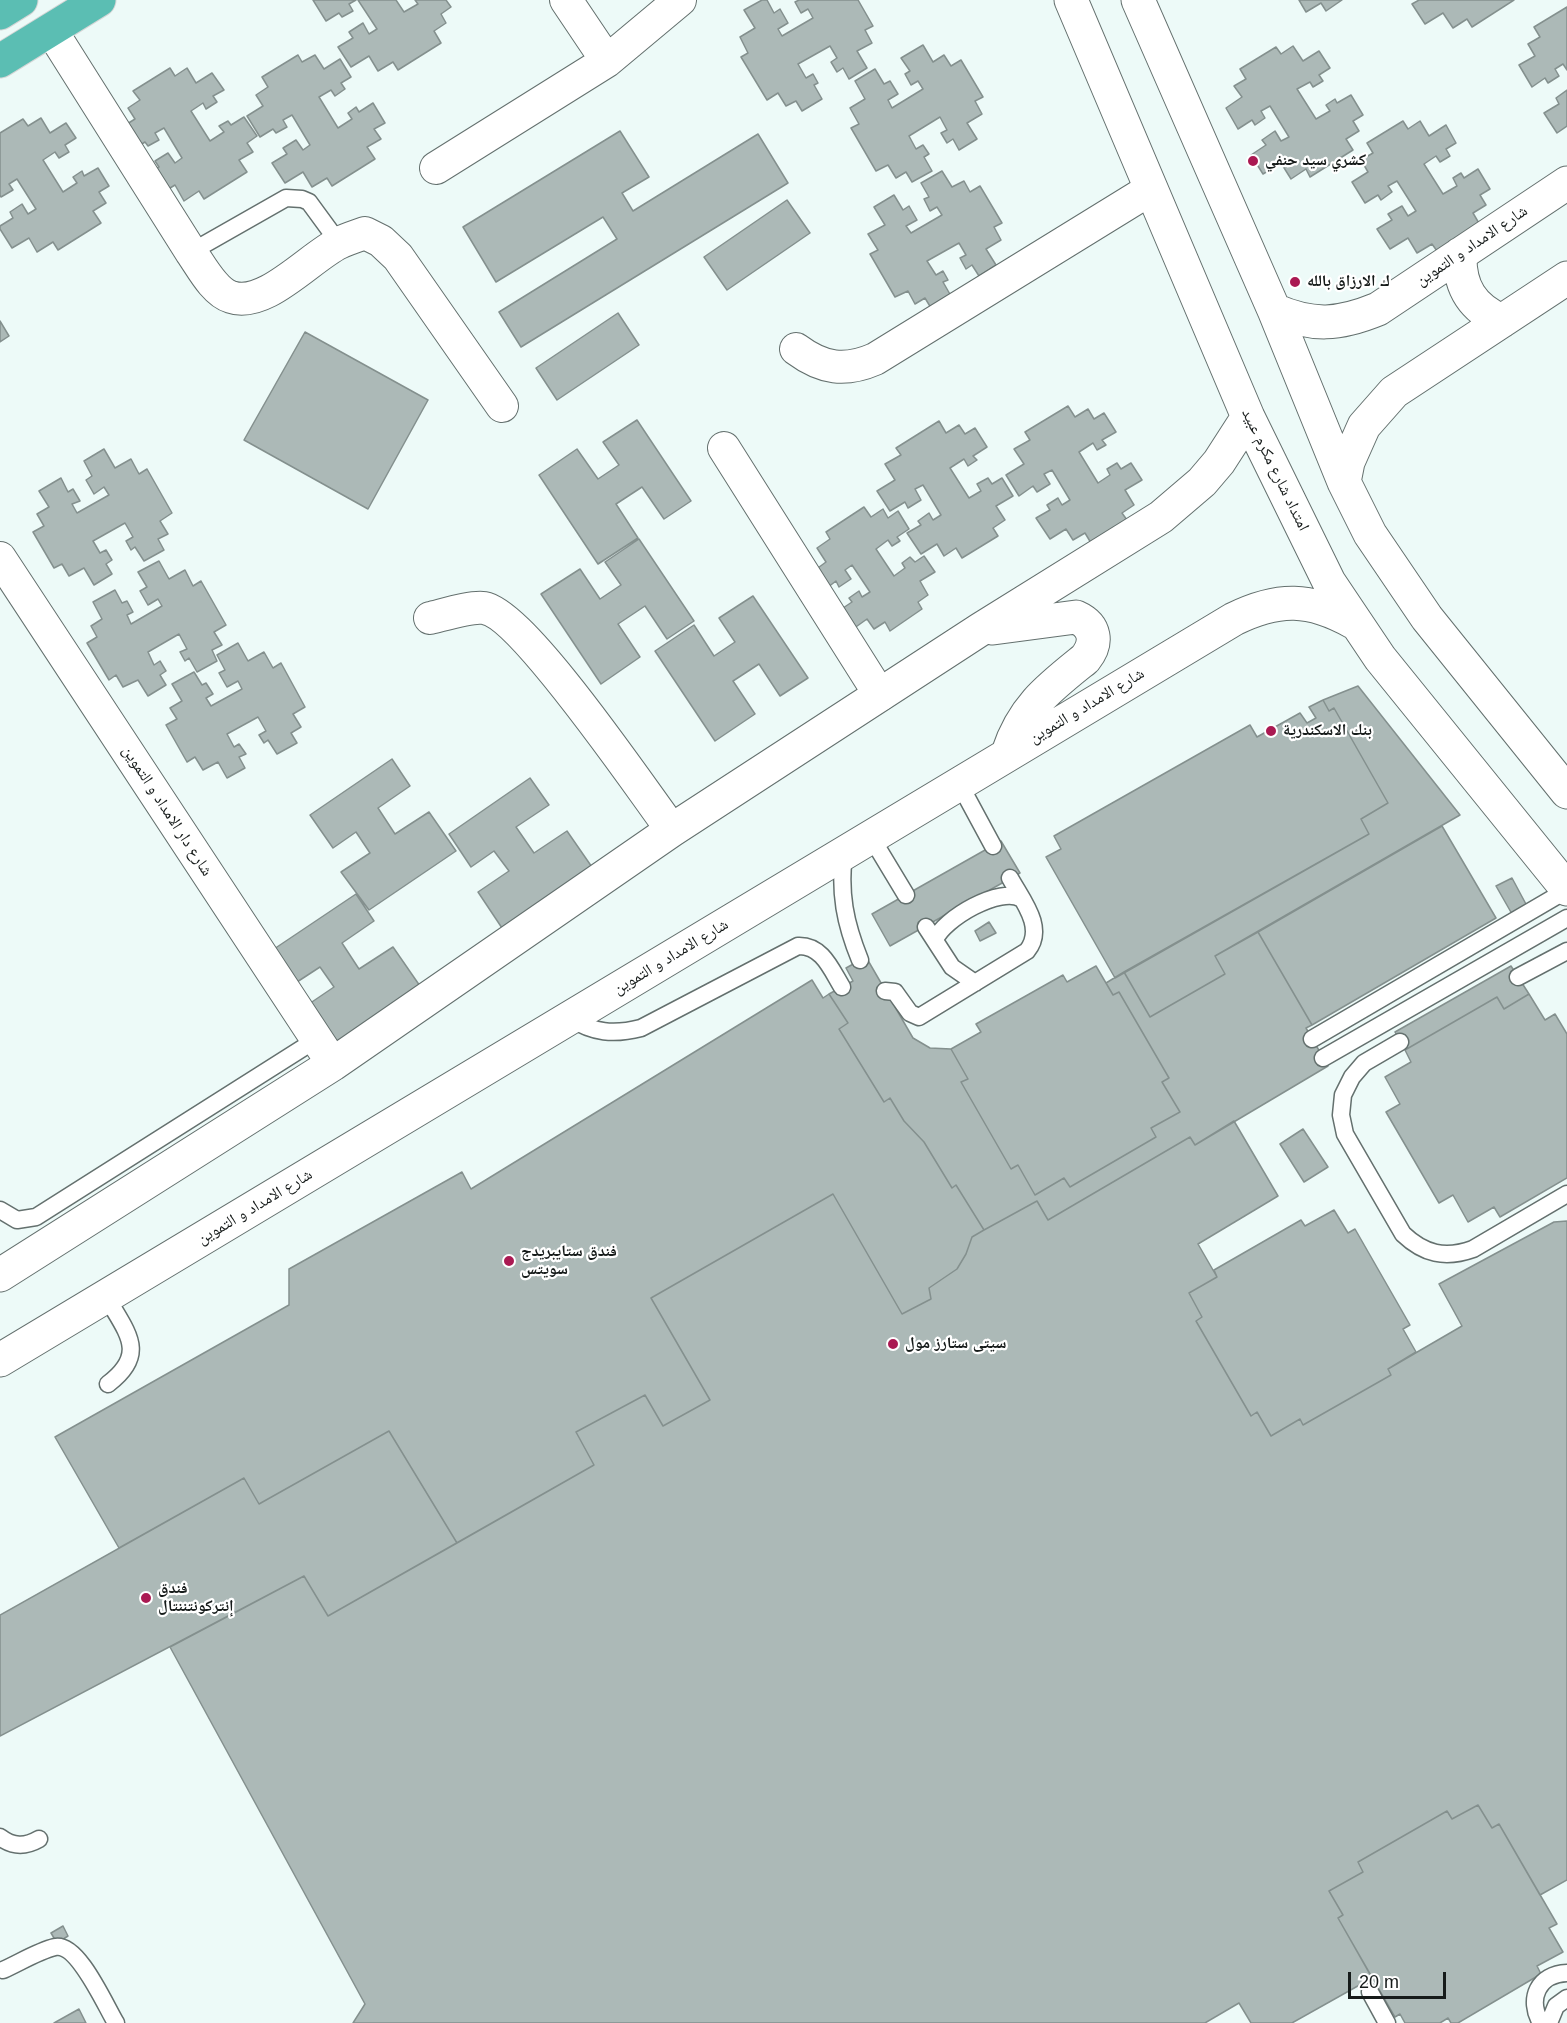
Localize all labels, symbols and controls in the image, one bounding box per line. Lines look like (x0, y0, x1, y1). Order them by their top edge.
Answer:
place label: كشري سيد حنفي (1265, 151, 1366, 171)
marker: كشري سيد حنفي (1246, 154, 1260, 168)
street label: شارع الامداد و التموين (1413, 202, 1531, 290)
place label: ك الارزاق بالله (1307, 272, 1390, 292)
marker: ك الارزاق بالله (1288, 275, 1302, 289)
street label: امتداد شارع مكرم عبيد (1237, 406, 1313, 534)
street label: شارع الامداد و التموين (1026, 664, 1148, 748)
place label: بنك الاسكندرية (1283, 721, 1372, 741)
marker: بنك الاسكندرية (1264, 724, 1278, 738)
street label: شارع دار الامداد و التموين (118, 742, 216, 880)
street label: شارع الامداد و التموين (610, 915, 732, 999)
street label: شارع الامداد و التموين (194, 1165, 316, 1249)
place label: فندق ستايبريدج سويتس (521, 1242, 617, 1280)
marker: فندق ستايبريدج سويتس (502, 1254, 516, 1268)
place label: سيتى ستارز مول (905, 1334, 1006, 1354)
marker: سيتى ستارز مول (886, 1337, 900, 1351)
place label: فندق إنتركونتننتال (158, 1579, 234, 1617)
marker: فندق إنتركونتننتال (139, 1591, 153, 1605)
scale bar (1351, 1960, 1448, 1998)
text: 20 m (1359, 1972, 1399, 1992)

